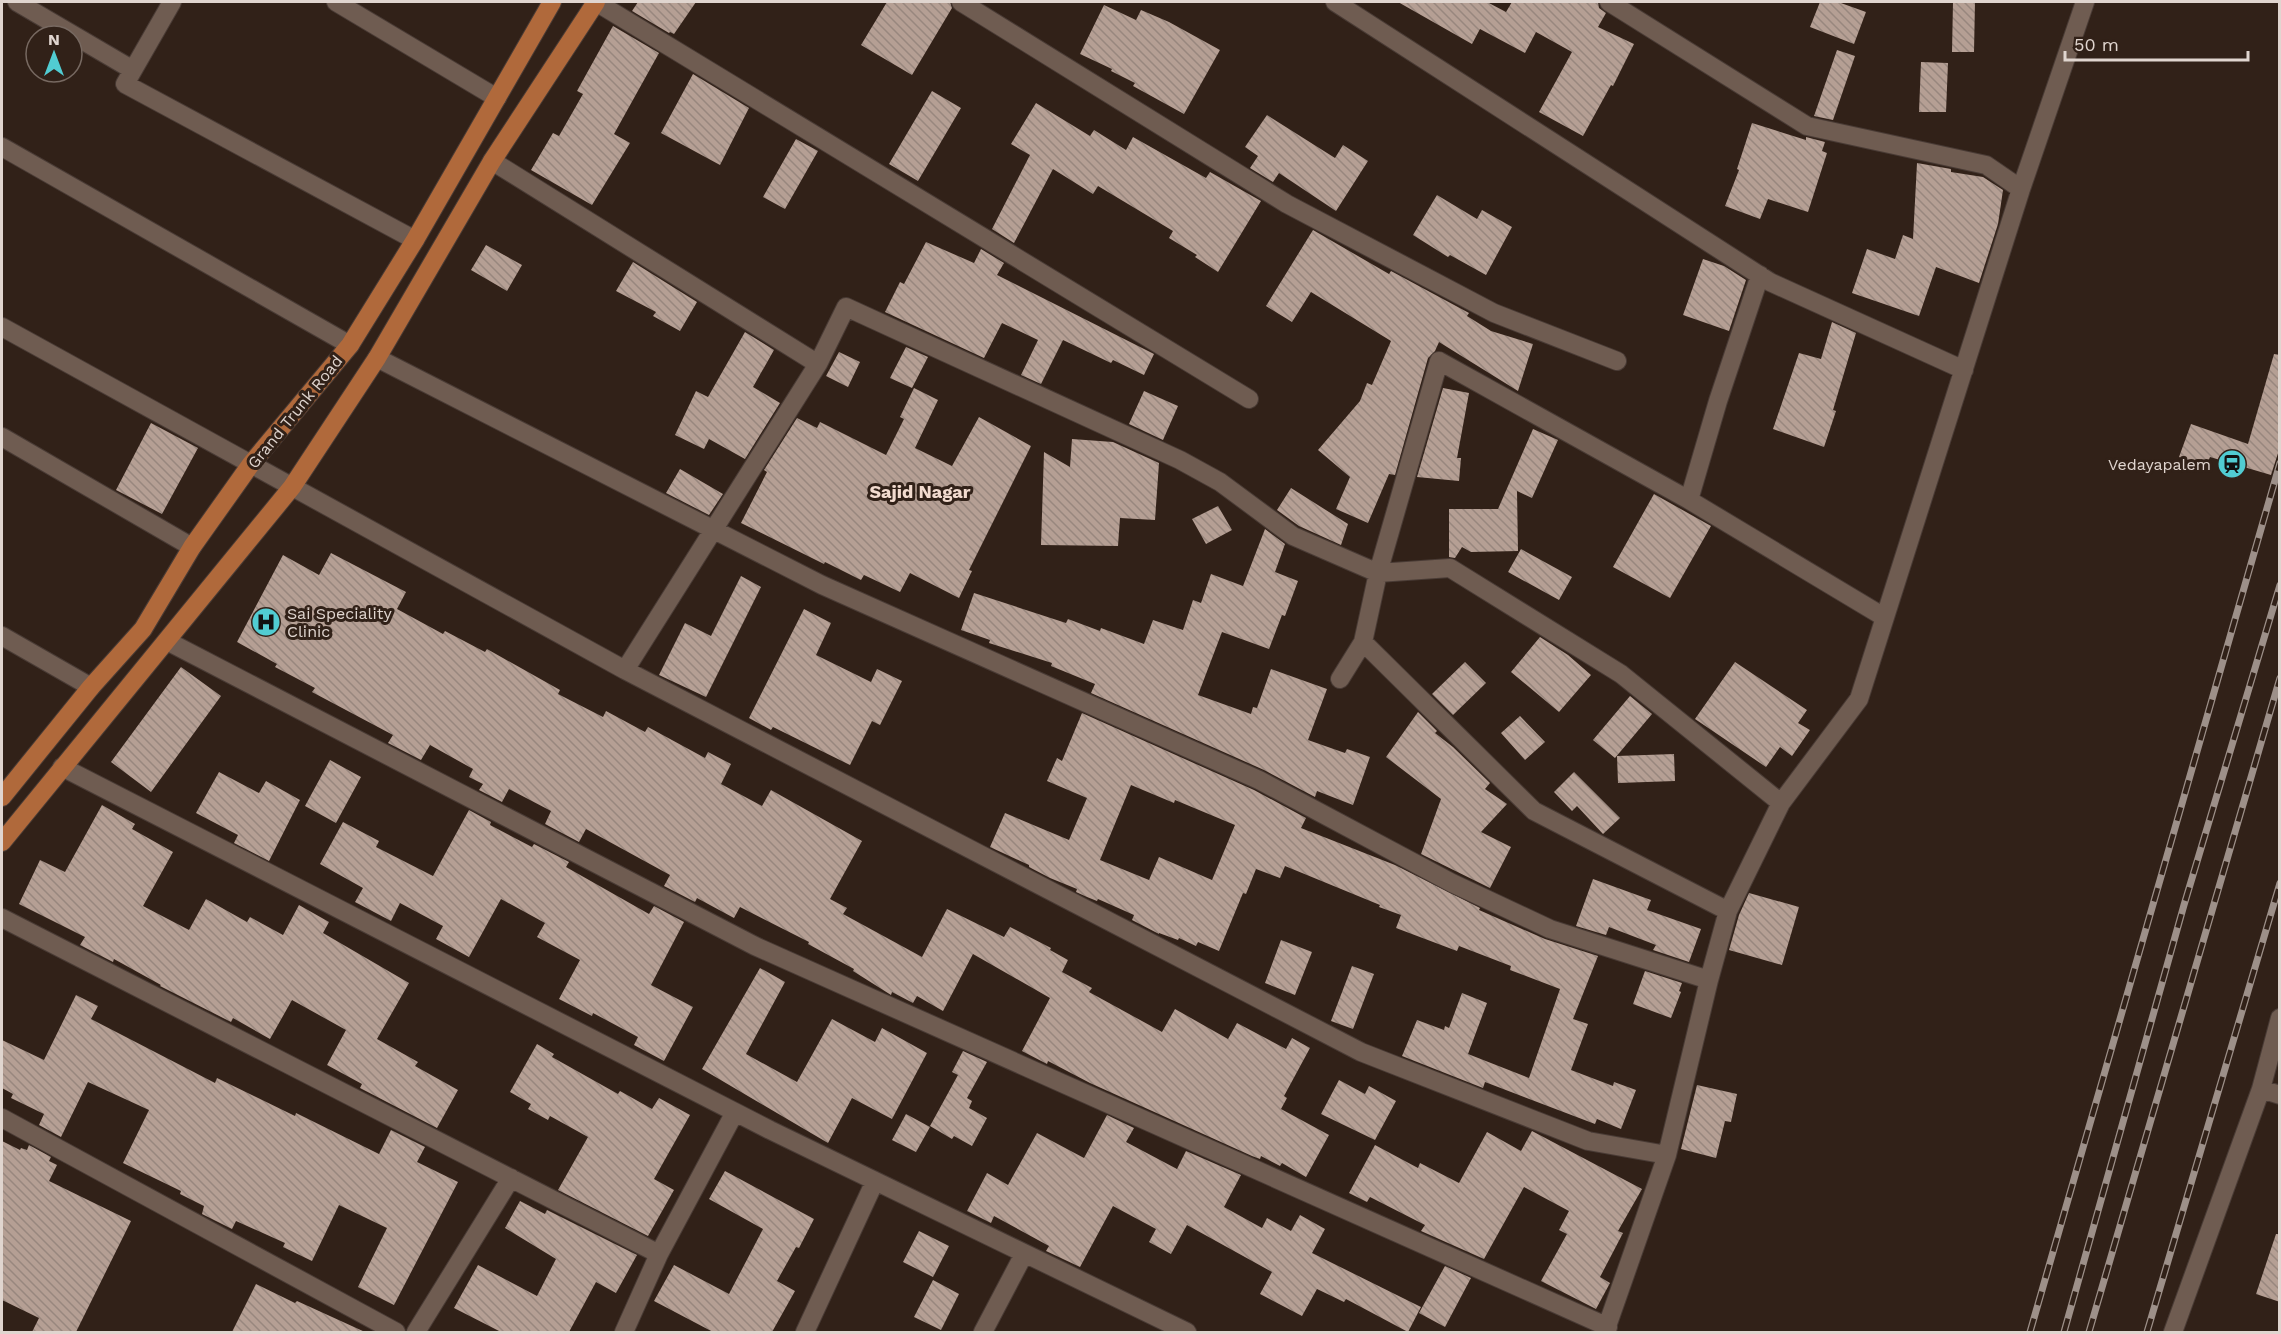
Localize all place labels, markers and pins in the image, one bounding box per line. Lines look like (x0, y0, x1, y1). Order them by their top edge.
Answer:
station icon: Vedayapalem (2216, 448, 2248, 480)
place label: Vedayapalem (2108, 455, 2211, 474)
place label: Sai Speciality Clinic (287, 604, 392, 641)
hospital icon: Sai Speciality Clinic (250, 606, 282, 638)

